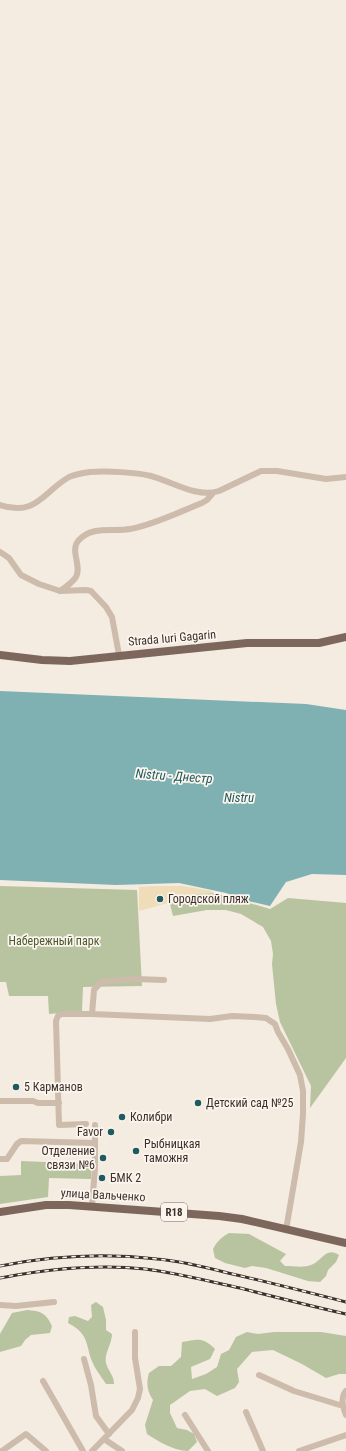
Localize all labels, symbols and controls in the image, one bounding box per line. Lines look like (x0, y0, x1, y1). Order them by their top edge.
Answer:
street label: Strada Iuri Gagarin (128, 627, 217, 649)
water label: Nistru - Днестр (135, 766, 213, 786)
water label: Nistru (224, 790, 254, 805)
place label: Городской пляж (168, 892, 249, 906)
marker: Городской пляж (155, 894, 165, 904)
park label: Набережный парк (9, 934, 100, 948)
place label: 5 Карманов (24, 1080, 83, 1094)
marker: 5 Карманов (11, 1082, 21, 1092)
place label: Детский сад №25 (206, 1096, 293, 1110)
marker: Детский сад №25 (193, 1098, 203, 1108)
place label: Колибри (130, 1110, 172, 1124)
marker: Колибри (117, 1112, 127, 1122)
place label: Favor (77, 1125, 103, 1139)
marker: Favor (106, 1127, 116, 1137)
place label: Рыбницкая таможня (144, 1137, 200, 1165)
place label: Отделение связи №6 (42, 1144, 95, 1172)
marker: Рыбницкая таможня (131, 1146, 141, 1156)
marker: Отделение связи №6 (98, 1153, 108, 1163)
place label: БМК 2 (110, 1171, 141, 1185)
marker: БМК 2 (97, 1173, 107, 1183)
street label: улица Вальченко (60, 1186, 146, 1204)
road number: R18 (161, 1203, 187, 1221)

